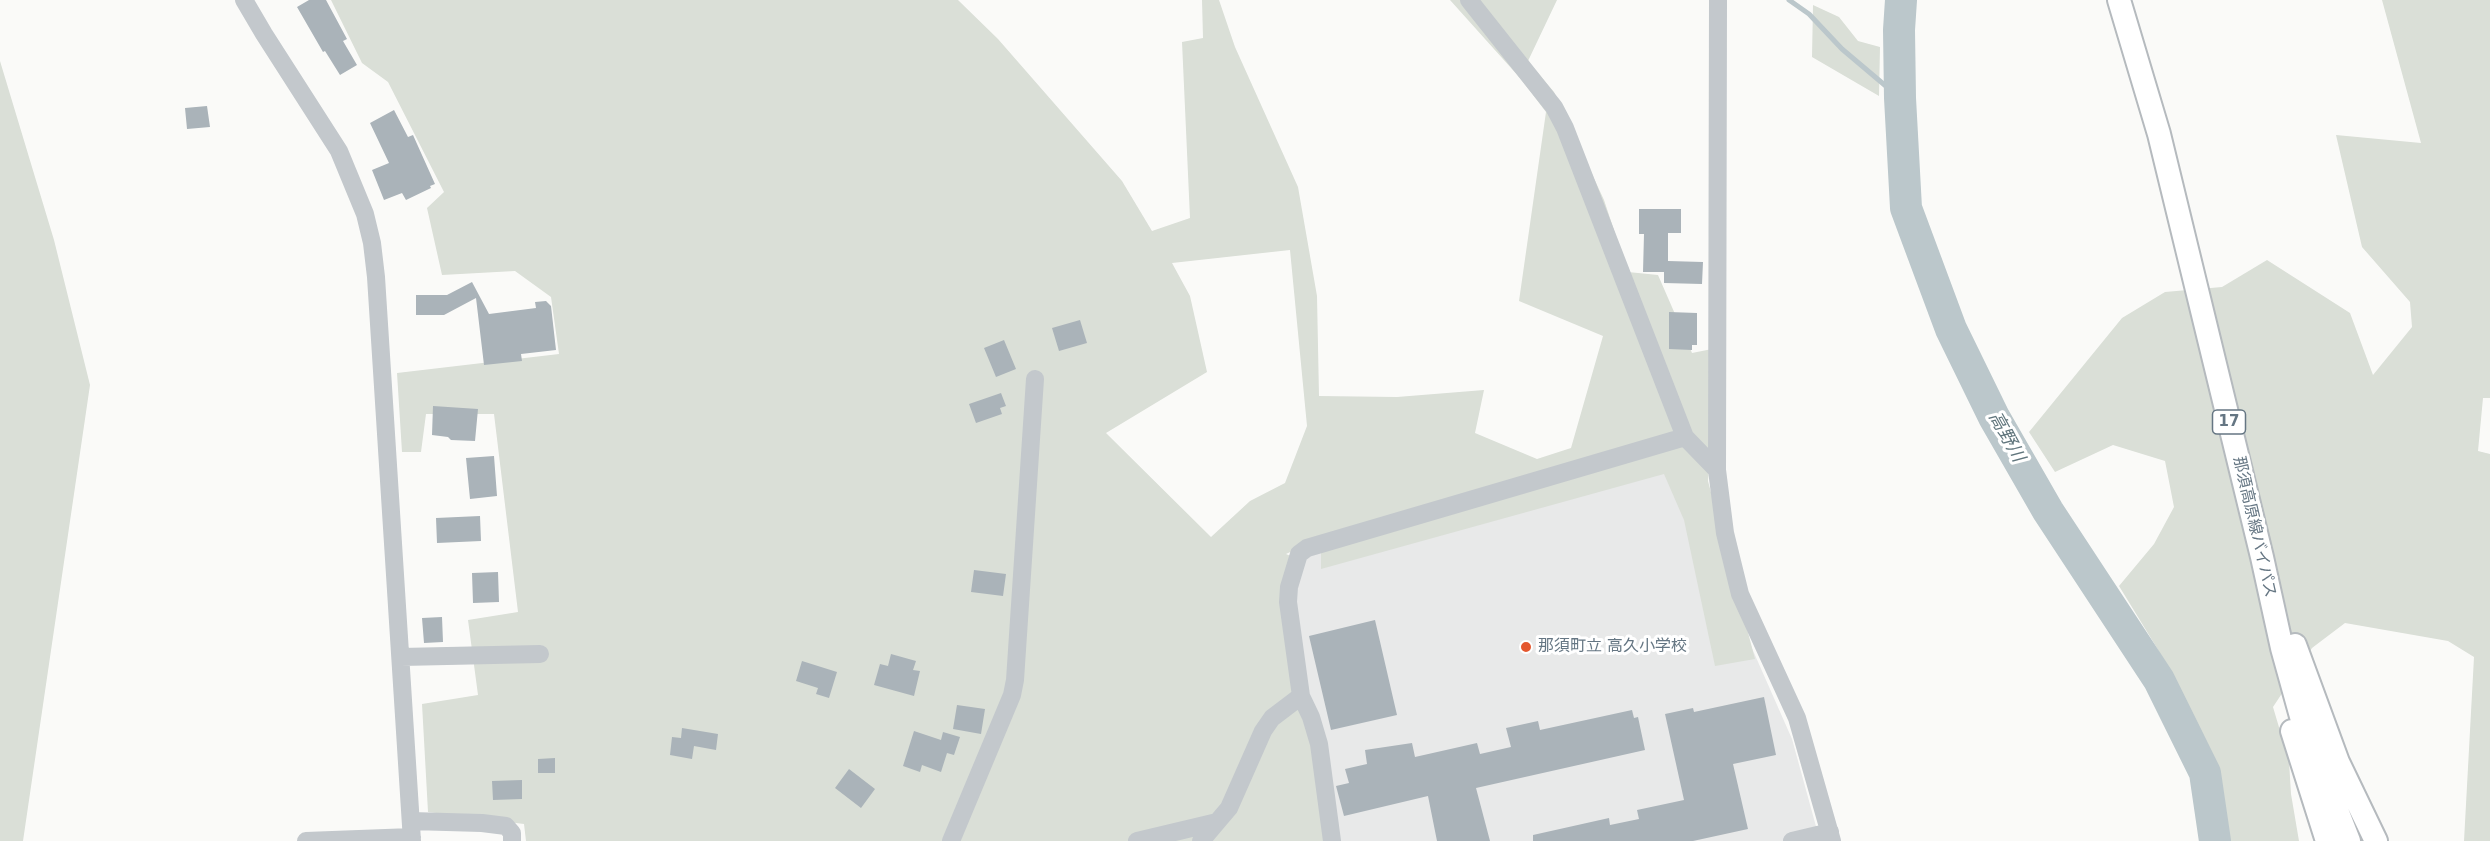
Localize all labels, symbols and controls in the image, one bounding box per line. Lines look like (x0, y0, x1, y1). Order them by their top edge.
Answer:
water label: 高野川 (1983, 408, 2029, 466)
road number: 17 (2212, 410, 2246, 434)
street label: 那須高原線バイパス (2228, 455, 2280, 599)
place label: 那須町立 高久小学校 (1538, 637, 1687, 657)
marker: 那須町立 高久小学校 (1519, 640, 1533, 654)

